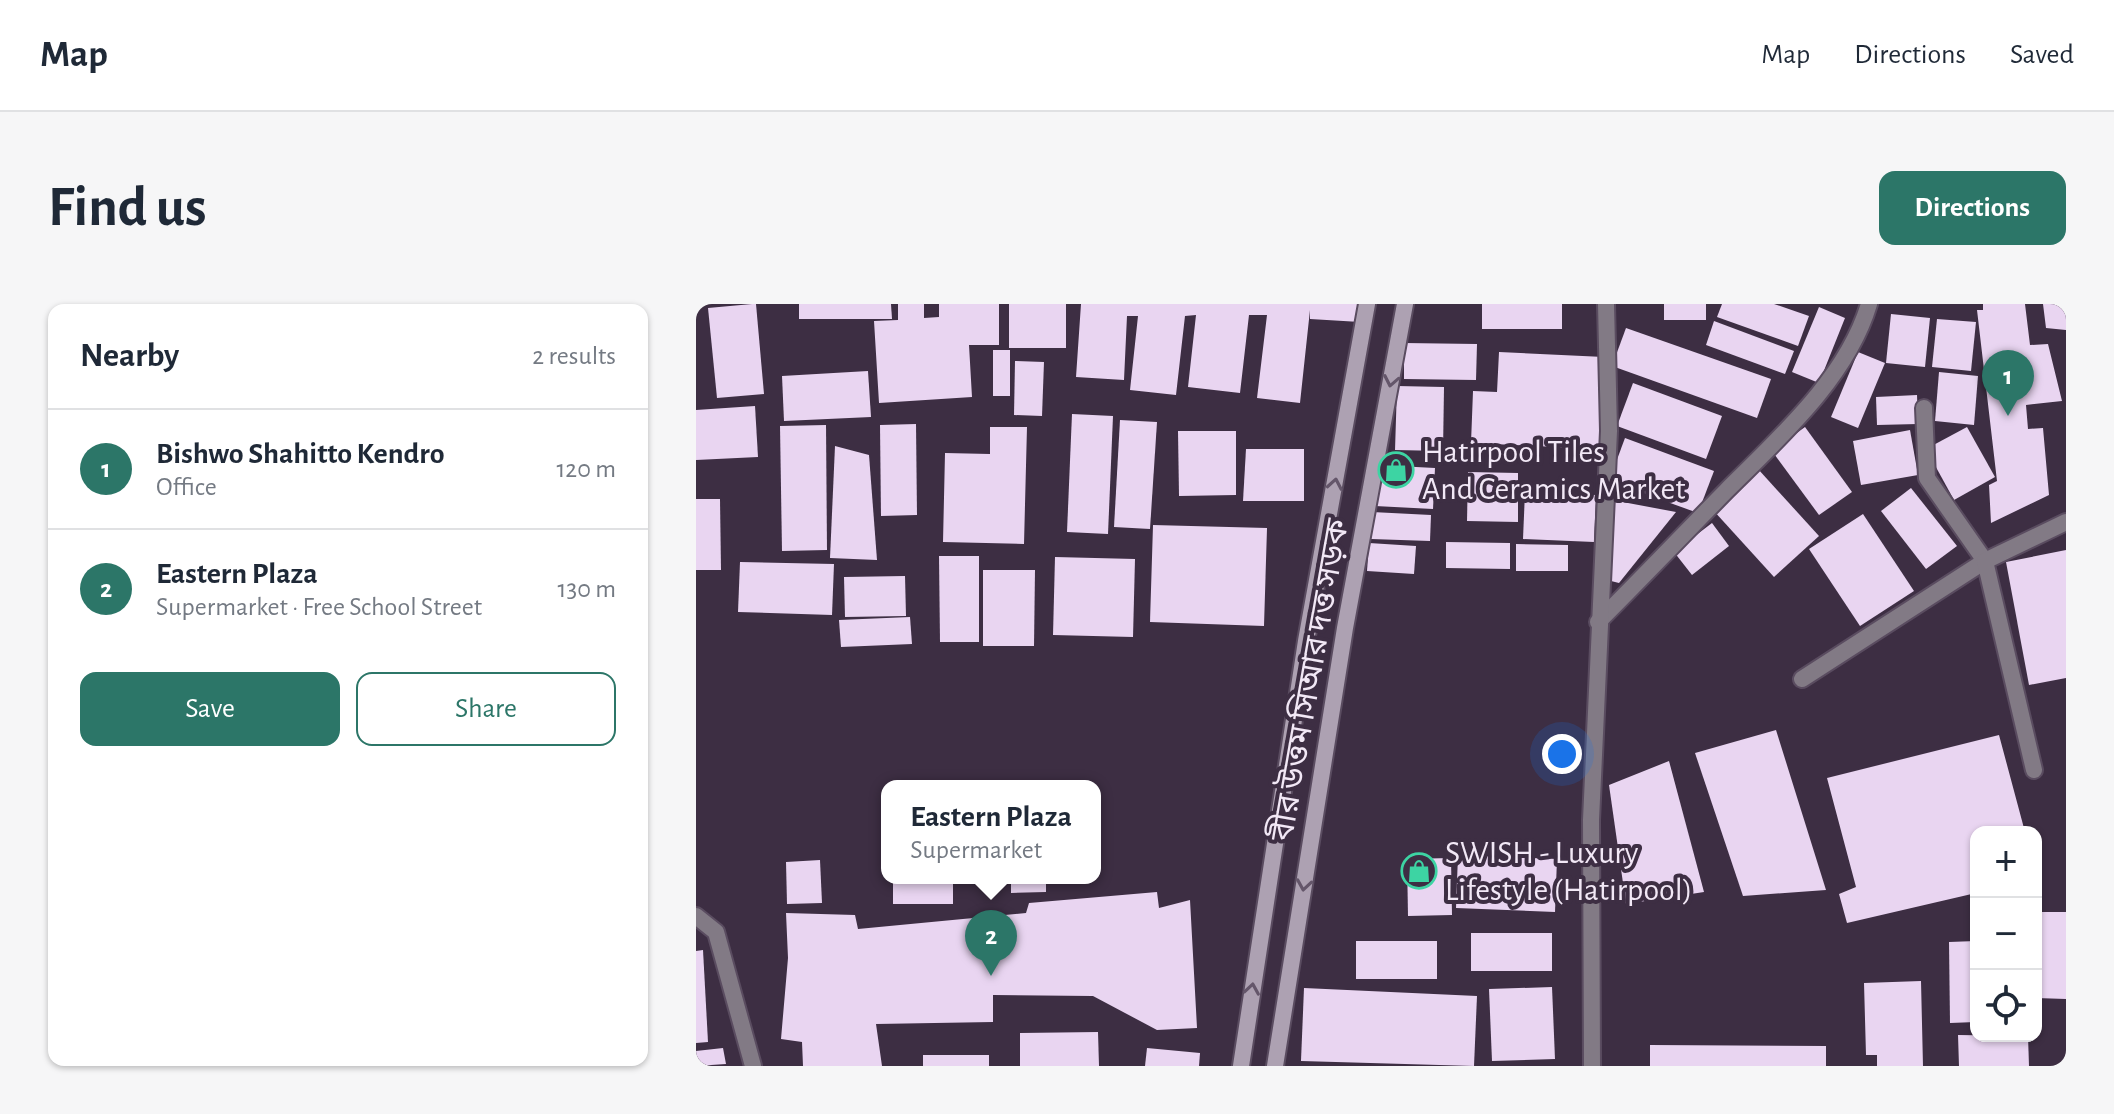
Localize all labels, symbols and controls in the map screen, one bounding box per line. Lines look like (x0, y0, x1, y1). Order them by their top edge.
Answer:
text: Map (40, 36, 108, 74)
text: Map (1761, 41, 1810, 69)
text: Directions (1854, 41, 1966, 69)
text: Saved (2010, 41, 2074, 69)
button: Directions (1879, 171, 2066, 245)
text: Find us (48, 180, 206, 236)
text: Nearby (80, 339, 179, 373)
text: 2 results (532, 343, 616, 369)
pin: 1 (1982, 350, 2034, 416)
one-way arrow (1384, 374, 1401, 387)
place label: Hatirpool Tiles And Ceramics Market (1422, 436, 1685, 505)
text: Bishwo Shahitto Kendro (156, 439, 445, 469)
shop icon: Hatirpool Tiles And Ceramics Market (1377, 451, 1415, 489)
text: 1 (101, 456, 111, 482)
text: 120 m (556, 456, 616, 482)
text: Office (156, 474, 217, 500)
one-way arrow (1325, 477, 1342, 490)
street label: বীর উত্তম সিআর দত্ত সড়ক (1263, 515, 1354, 845)
text: Eastern Plaza (156, 559, 318, 589)
text: 2 (100, 576, 112, 602)
text: 130 m (558, 576, 616, 602)
text: Supermarket · Free School Street (156, 594, 482, 620)
button: Save (80, 672, 340, 746)
button: Share (356, 672, 616, 746)
your location (1542, 734, 1582, 774)
popup (881, 780, 1101, 884)
text: Eastern Plaza (910, 802, 1072, 832)
map controls (1970, 826, 2042, 1042)
button: + (1970, 826, 2042, 898)
text: Supermarket (910, 837, 1042, 863)
place label: SWISH - Luxury Lifestyle (Hatirpool) (1445, 837, 1693, 906)
shop icon: SWISH - Luxury Lifestyle (Hatirpool) (1400, 852, 1438, 890)
one-way arrow (1296, 878, 1313, 892)
button: − (1970, 898, 2042, 970)
pin: 2 (965, 910, 1017, 976)
button: locate (1970, 970, 2042, 1042)
one-way arrow (1243, 982, 1260, 996)

